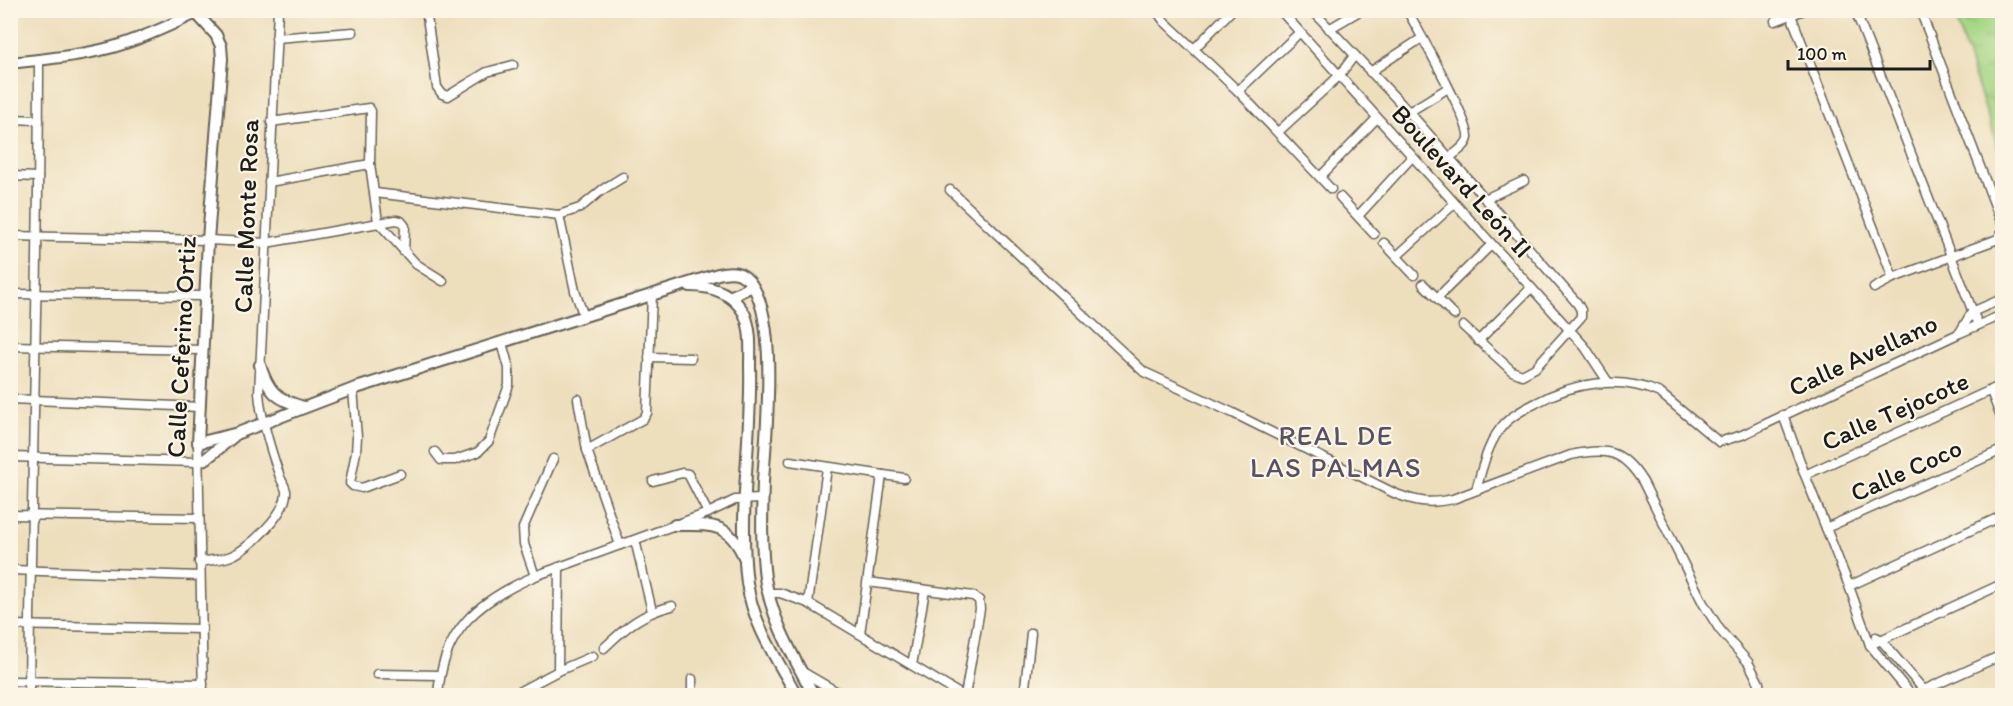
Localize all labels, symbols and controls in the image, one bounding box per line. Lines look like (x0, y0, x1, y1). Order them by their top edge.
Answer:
scale bar (1788, 33, 1930, 71)
text: 100 m (1797, 43, 1847, 65)
street label: Boulevard León II (1385, 98, 1539, 264)
street label: Calle Monte Rosa (227, 118, 265, 314)
street label: Calle Ceferino Ortiz (159, 235, 203, 459)
street label: Calle Avellano (1783, 307, 1943, 403)
street label: Calle Tejocote (1816, 364, 1974, 458)
district label: REAL DE LAS PALMAS (1250, 418, 1422, 484)
street label: Calle Coco (1845, 431, 1967, 509)

